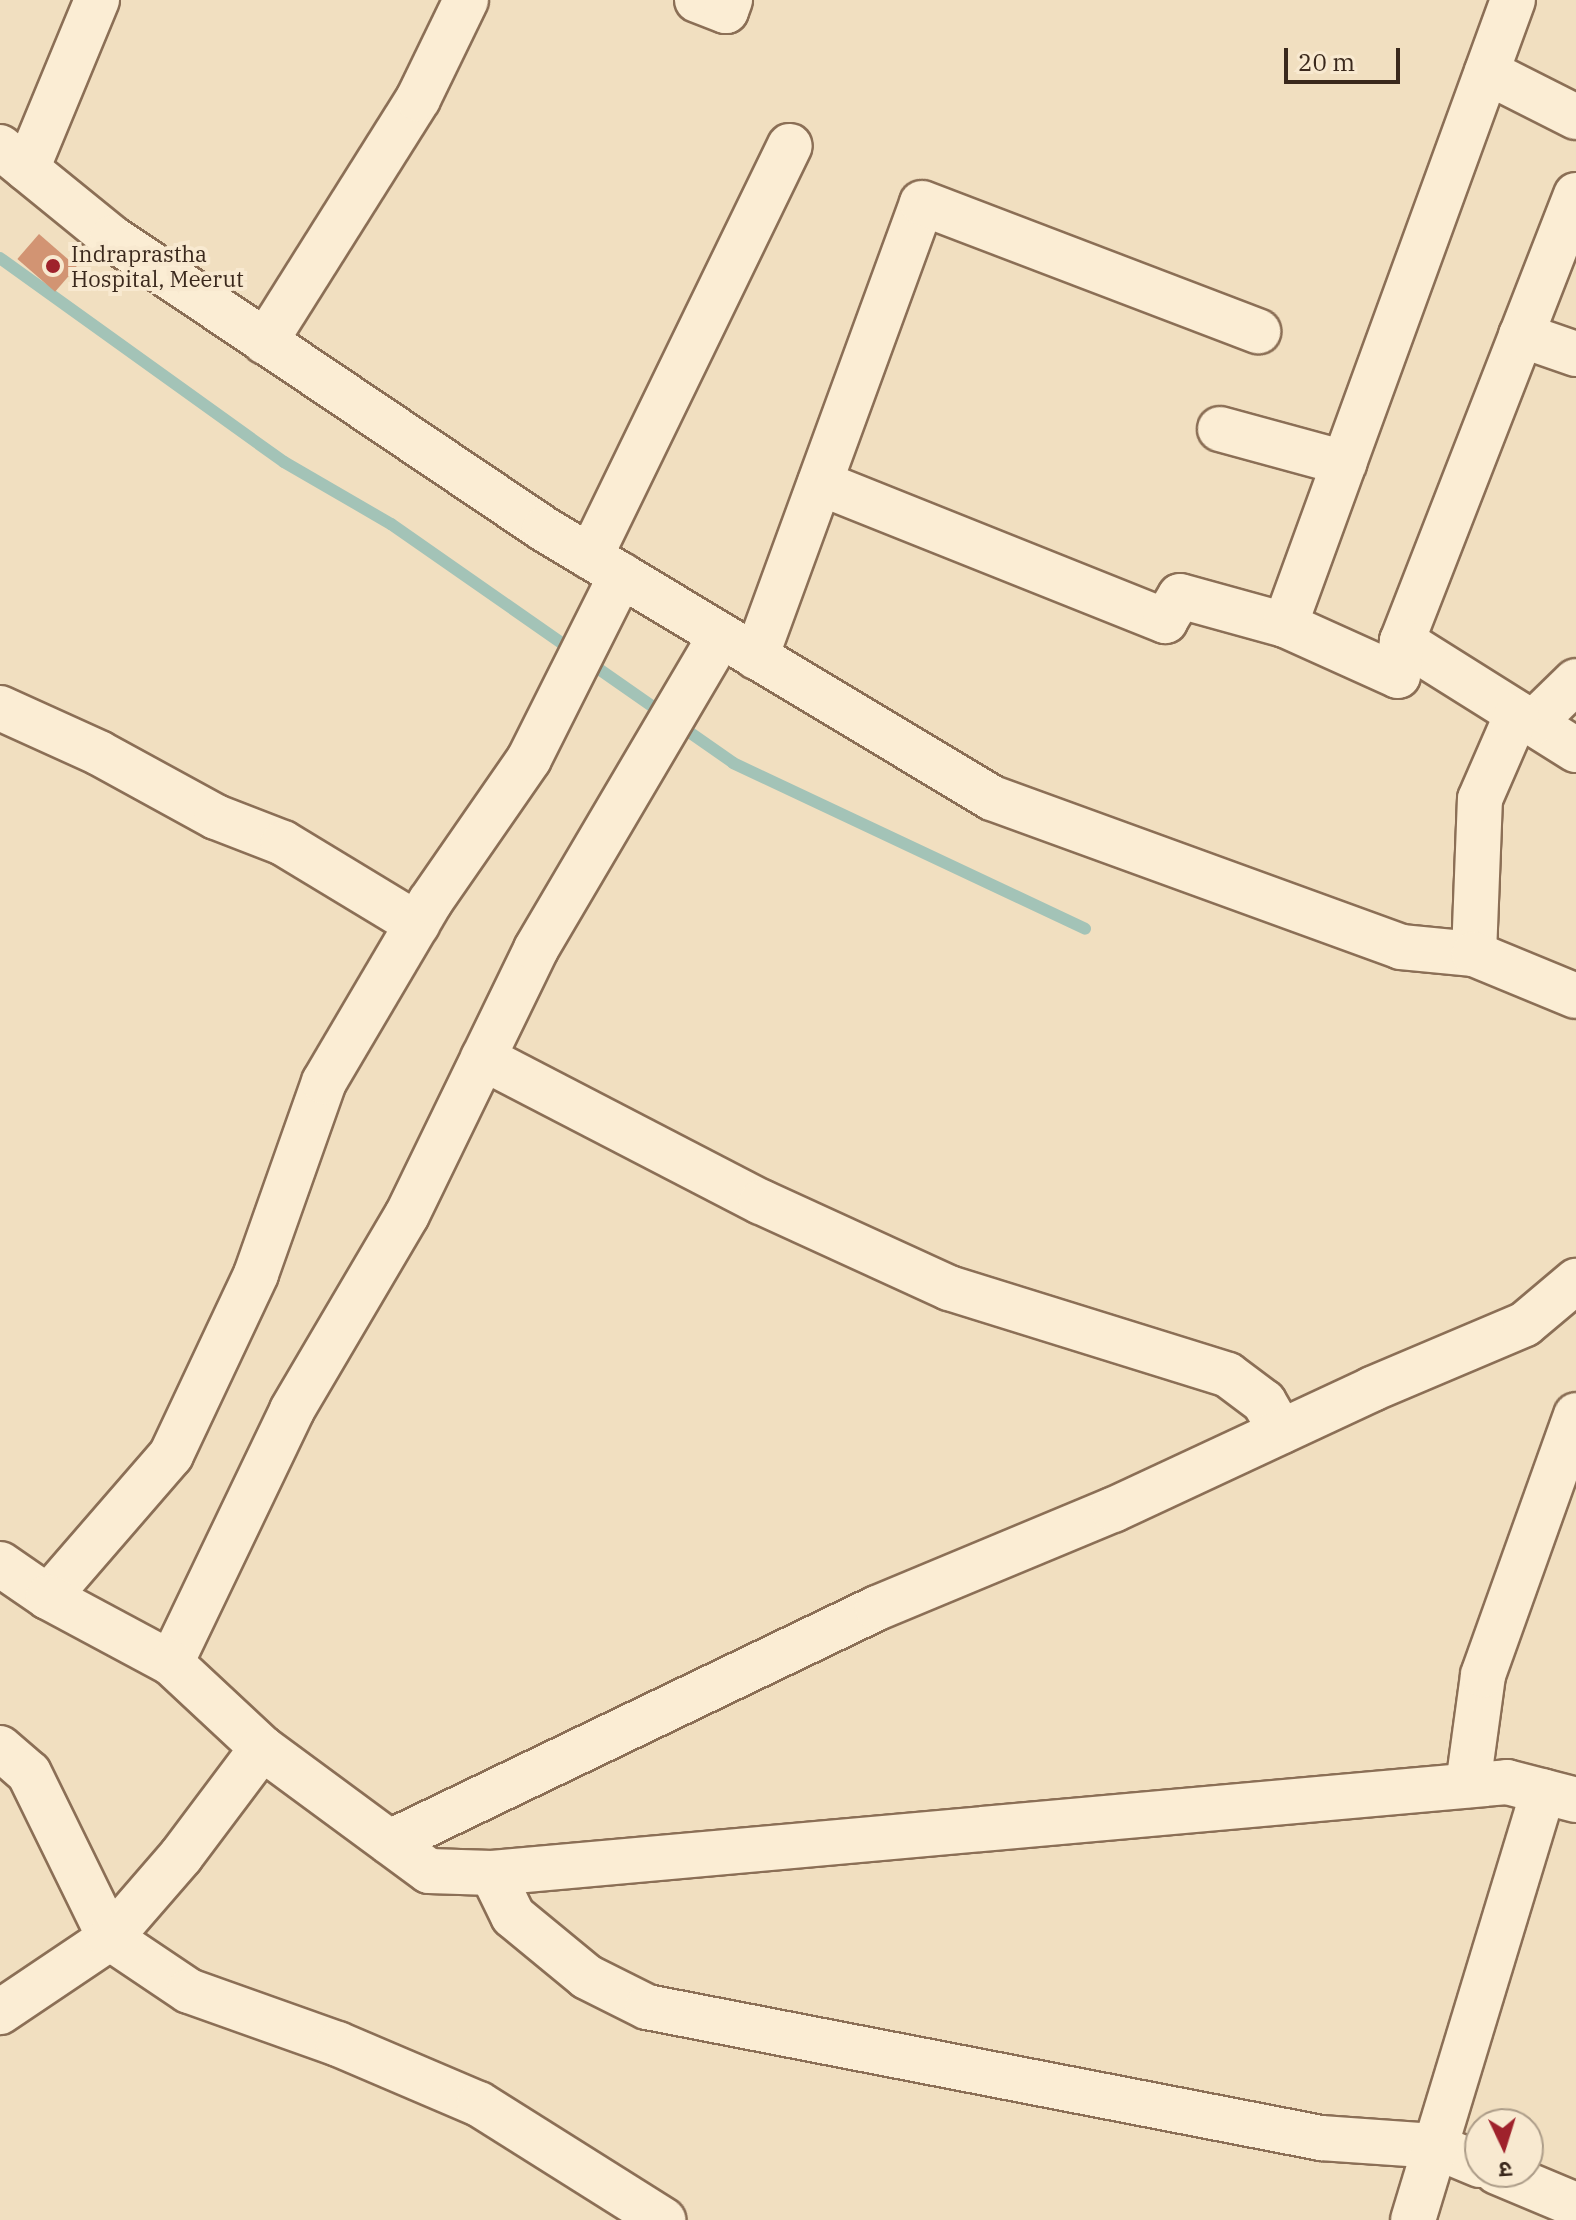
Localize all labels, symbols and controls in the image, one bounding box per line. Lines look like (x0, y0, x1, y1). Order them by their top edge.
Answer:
scale bar (1288, 32, 1404, 82)
text: 20 m (1298, 46, 1355, 78)
place label: Indraprastha Hospital, Meerut (71, 240, 244, 292)
marker: Indraprastha Hospital, Meerut (42, 255, 64, 277)
north arrow (1464, 2108, 1544, 2188)
text: उ (1498, 2156, 1513, 2185)

